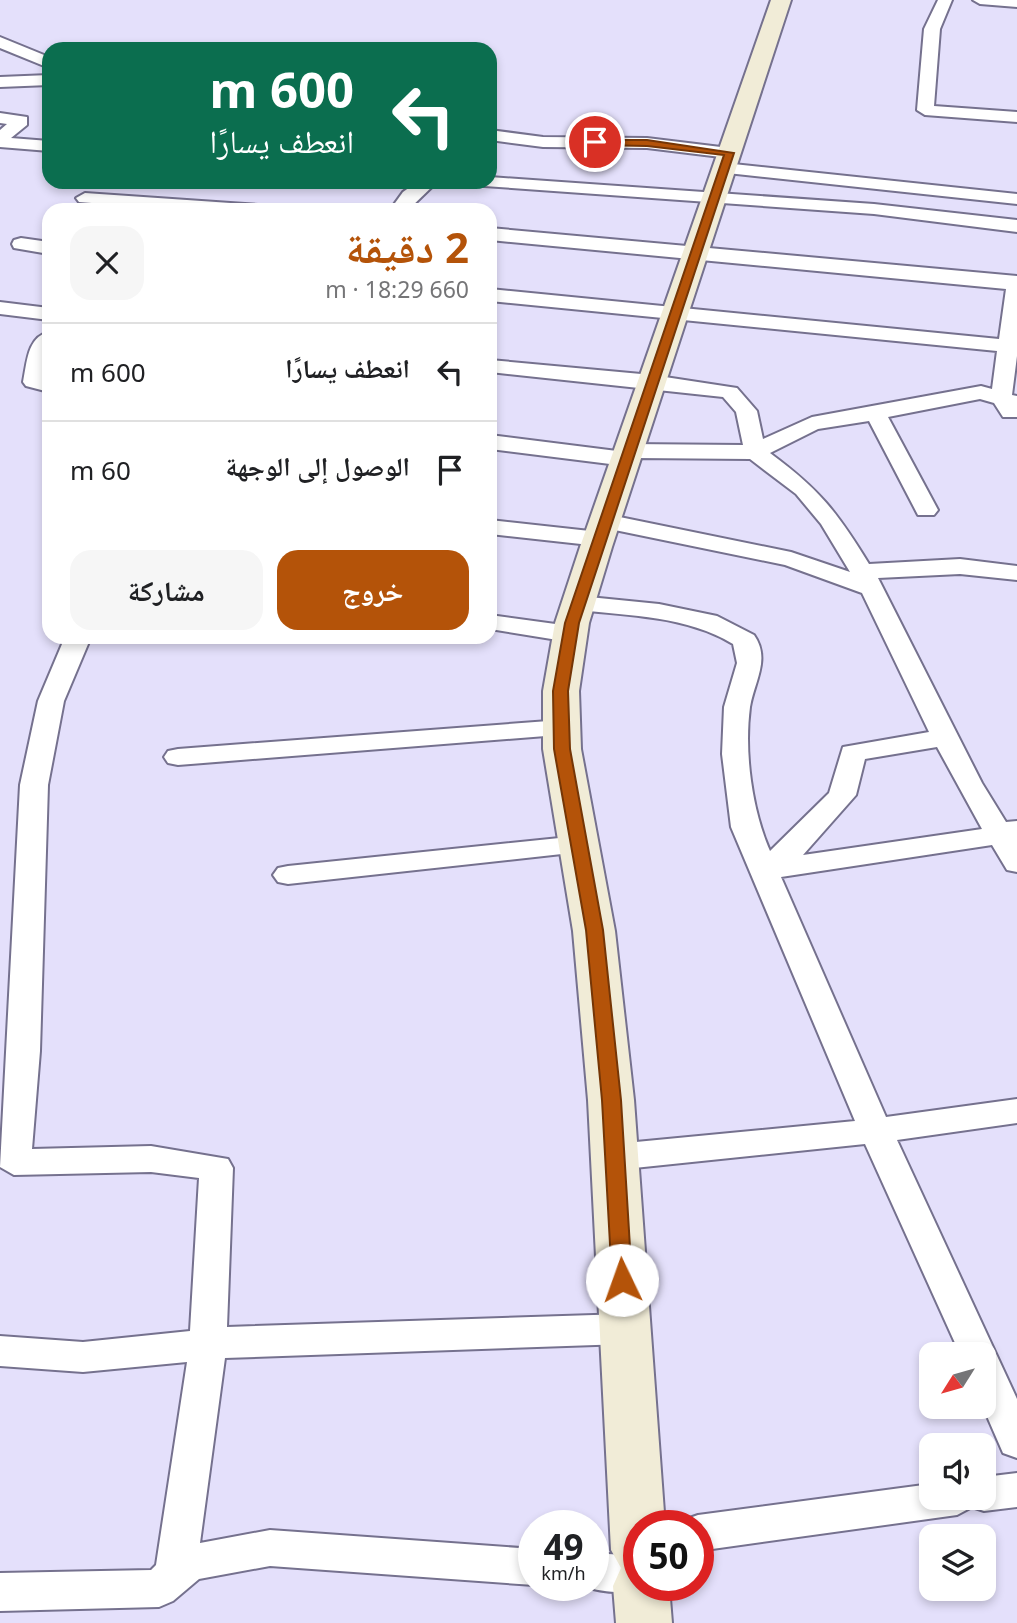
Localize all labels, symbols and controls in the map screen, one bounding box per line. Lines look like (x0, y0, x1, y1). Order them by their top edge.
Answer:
text: 600 m (209, 56, 354, 122)
icon: left (378, 70, 469, 161)
pin (565, 112, 625, 172)
text: انعطف يسارًا (209, 119, 354, 162)
icon: arrive (576, 123, 614, 161)
text: 2 دقيقة (346, 218, 469, 275)
button: close (70, 226, 144, 300)
text: 660 m · 18:29 (325, 273, 469, 305)
text: انعطف يسارًا (285, 350, 410, 386)
icon: left (431, 353, 469, 391)
text: 600 m (70, 354, 146, 390)
text: الوصول إلى الوجهة (226, 448, 410, 484)
icon: arrive (431, 451, 469, 489)
text: 60 m (70, 452, 131, 488)
button: مشاركة (70, 550, 263, 630)
button: خروج (277, 550, 469, 630)
position arrow (585, 1243, 659, 1317)
north arrow (919, 1342, 996, 1419)
map controls (919, 1342, 996, 1601)
button: sound (919, 1433, 996, 1510)
speed limit sign: 50 (623, 1510, 714, 1601)
text: 49 (543, 1523, 584, 1570)
button: layers (919, 1524, 996, 1601)
text: km/h (541, 1561, 586, 1585)

